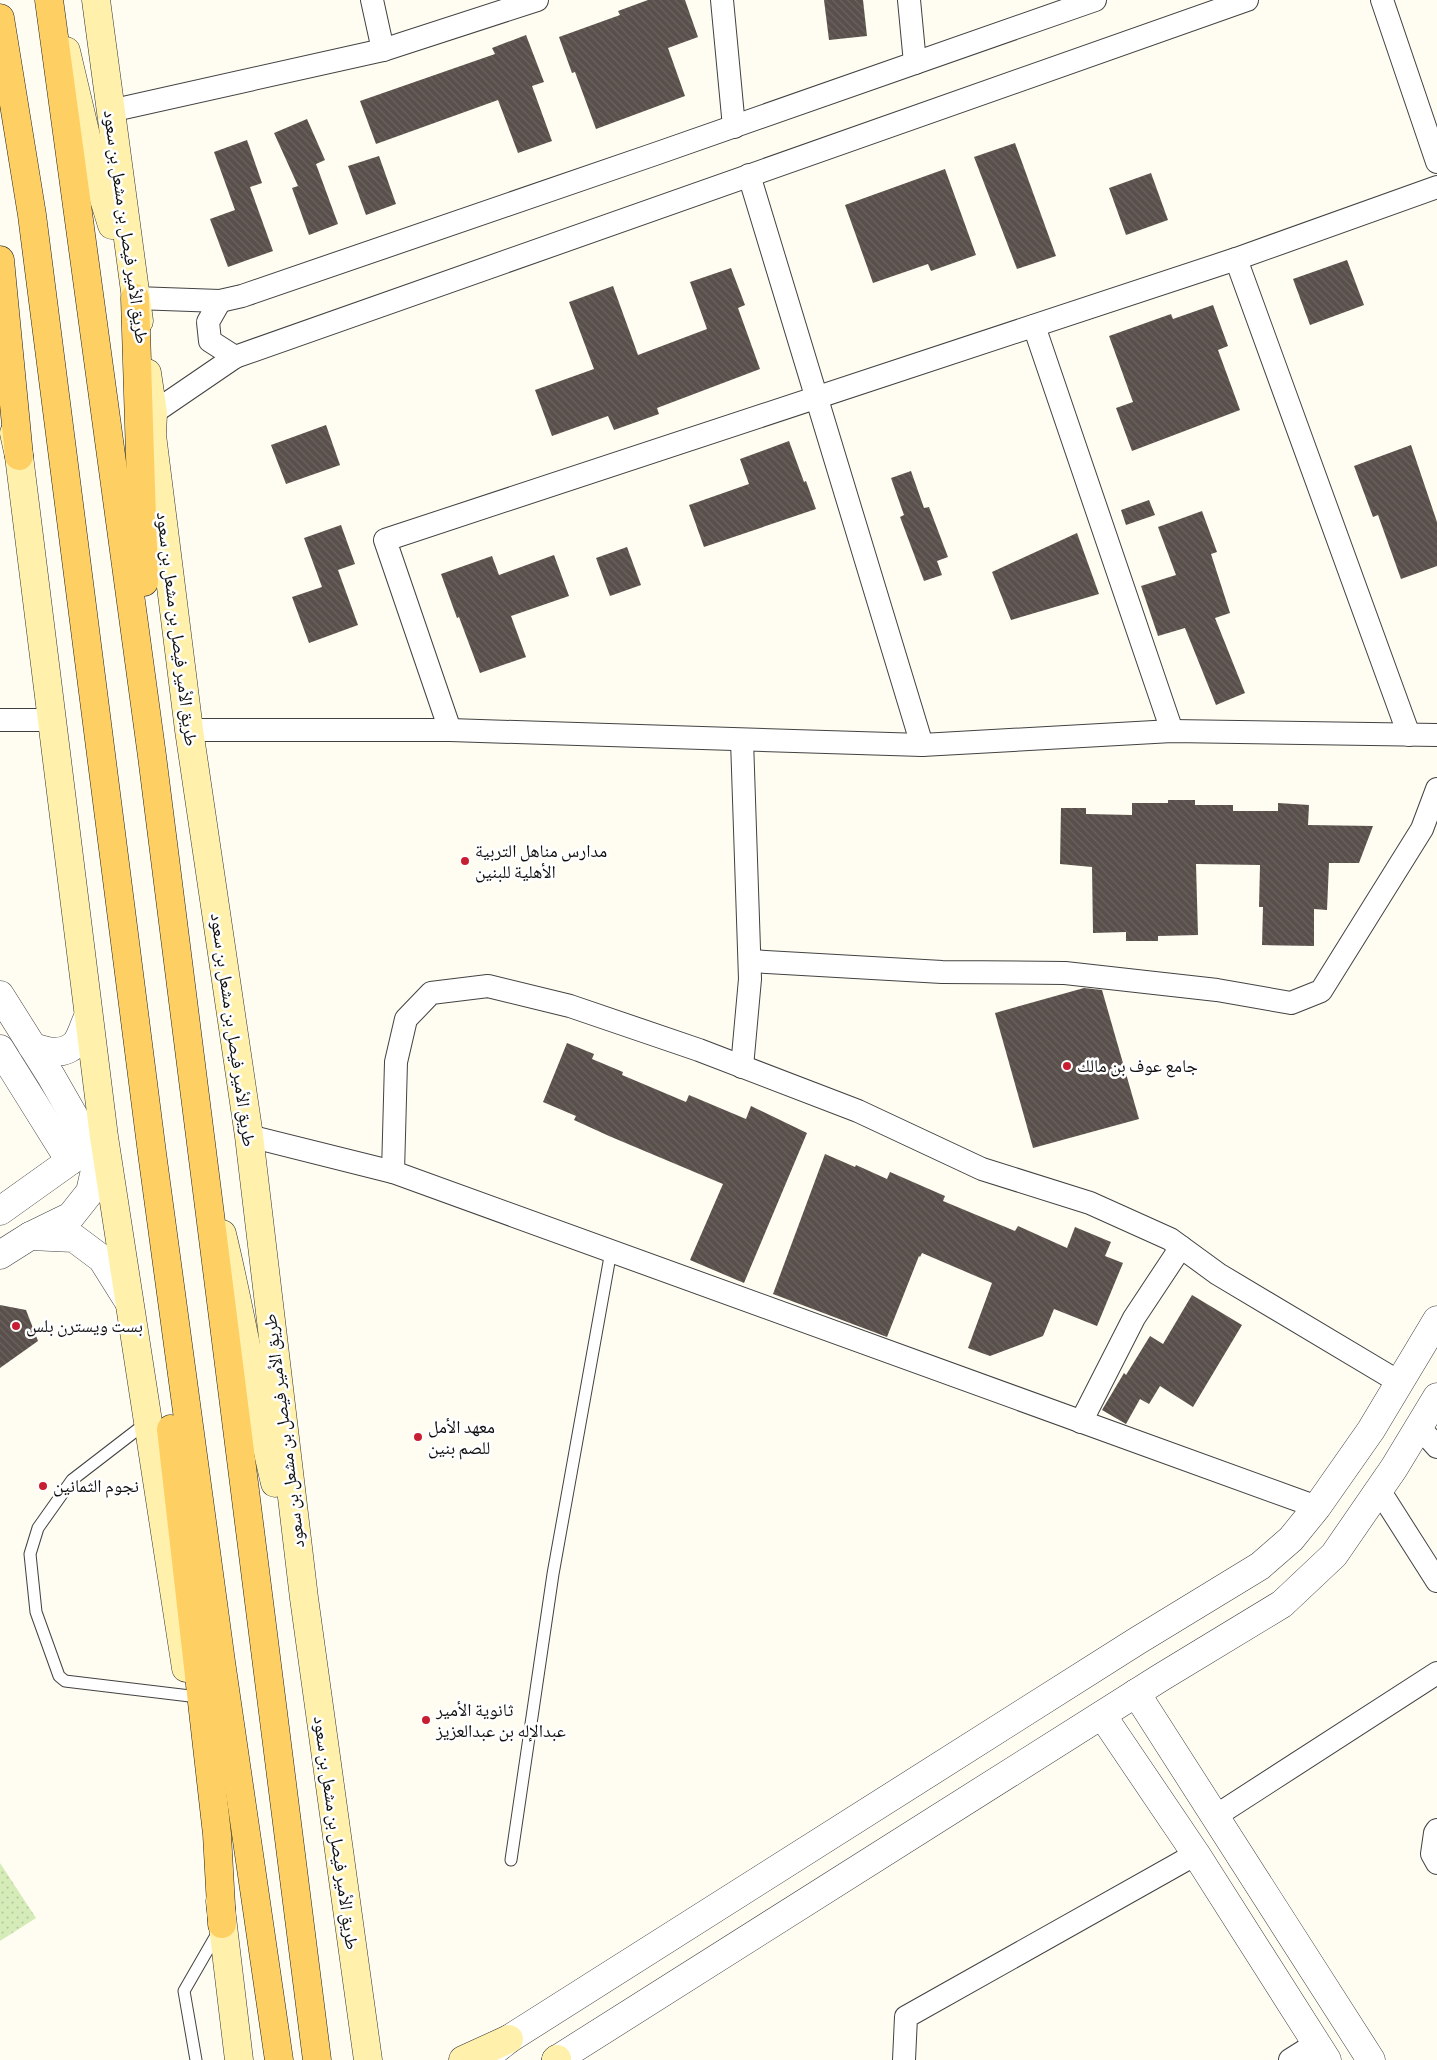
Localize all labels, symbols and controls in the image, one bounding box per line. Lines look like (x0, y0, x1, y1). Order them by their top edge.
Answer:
street label: طريق الأمير فيصل بن مشعل بن سعود (99, 109, 152, 345)
street label: طريق الأمير فيصل بن مشعل بن سعود (152, 511, 201, 747)
place label: مدارس مناهل التربية الأهلية للبنين (475, 841, 607, 883)
marker: مدارس مناهل التربية الأهلية للبنين (459, 855, 471, 867)
street label: طريق الأمير فيصل بن مشعل بن سعود (206, 912, 259, 1148)
place label: جامع عوف بن مالك (1077, 1056, 1198, 1078)
marker: جامع عوف بن مالك (1061, 1060, 1073, 1072)
street label: طريق الأمير فيصل بن مشعل بن سعود (260, 1313, 309, 1549)
place label: بست ويسترن بلس (26, 1316, 143, 1337)
marker: بست ويسترن بلس (10, 1320, 22, 1332)
place label: معهد الأمل للصم بنين (428, 1417, 495, 1460)
marker: معهد الأمل للصم بنين (412, 1431, 424, 1443)
place label: نجوم الثمانين (53, 1476, 139, 1498)
marker: نجوم الثمانين (37, 1480, 49, 1492)
place label: ثانوية الأمير عبدالإله بن عبدالعزيز (435, 1700, 566, 1742)
marker: ثانوية الأمير عبدالإله بن عبدالعزيز (420, 1714, 432, 1726)
street label: طريق الأمير فيصل بن مشعل بن سعود (309, 1715, 362, 1951)

